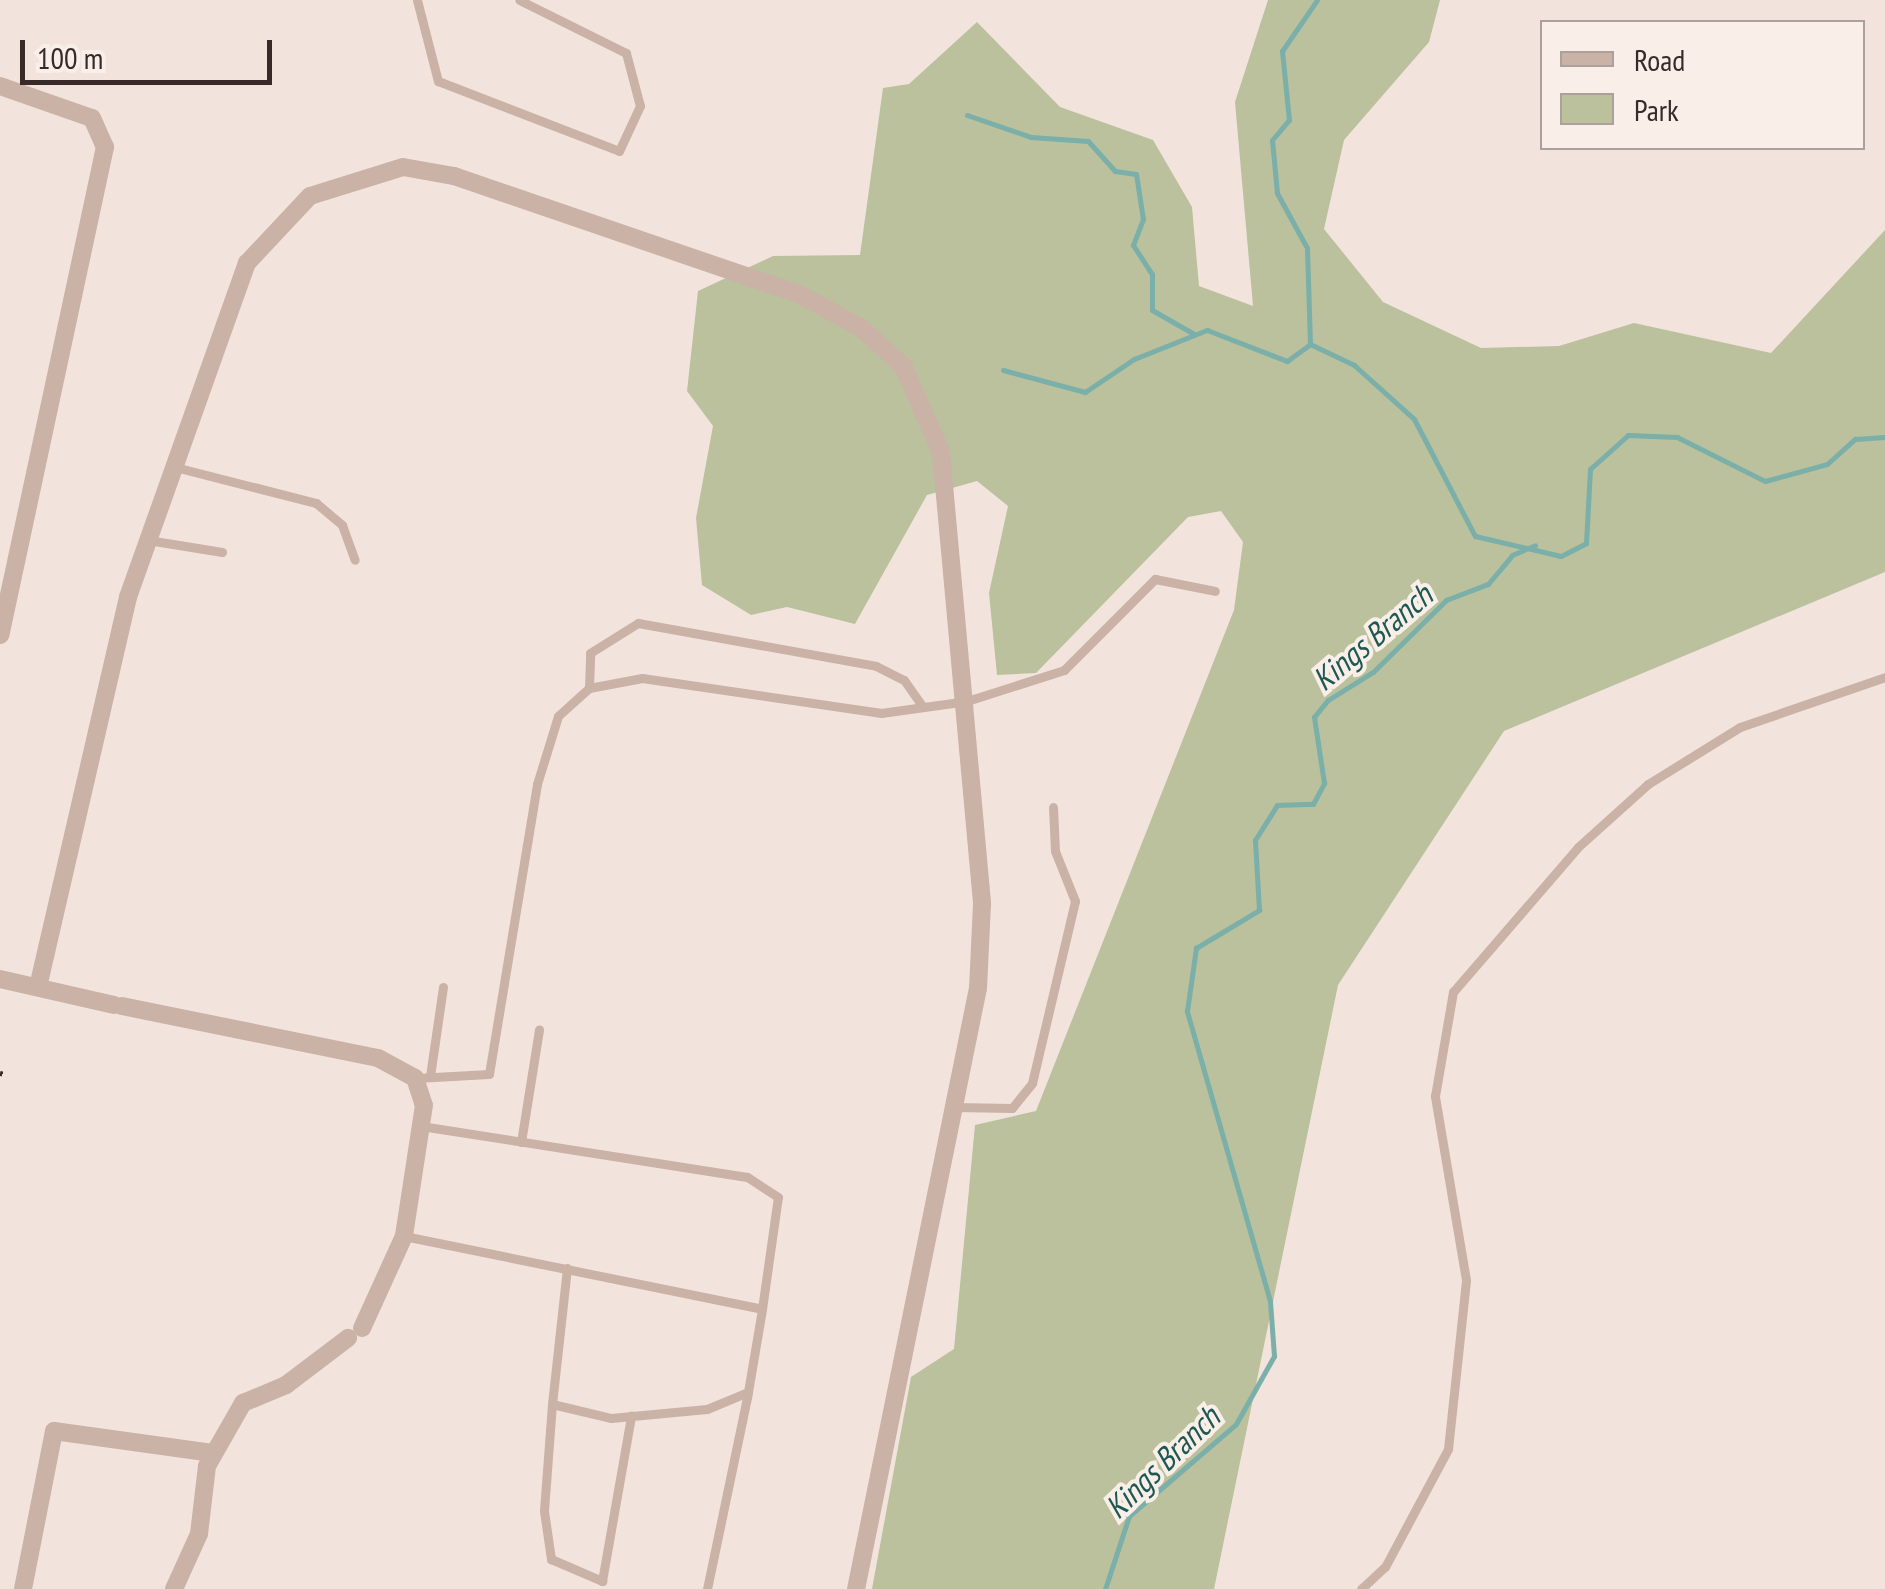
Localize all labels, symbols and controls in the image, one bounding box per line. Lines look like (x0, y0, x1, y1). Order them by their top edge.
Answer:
scale bar (25, 20, 278, 82)
legend (1540, 20, 1865, 150)
text: 100 m (37, 38, 103, 77)
text: Road (1634, 40, 1685, 79)
text: Park (1634, 90, 1679, 129)
water label: Kings Branch (1304, 576, 1440, 698)
water label: Kings Branch (1097, 1398, 1227, 1526)

